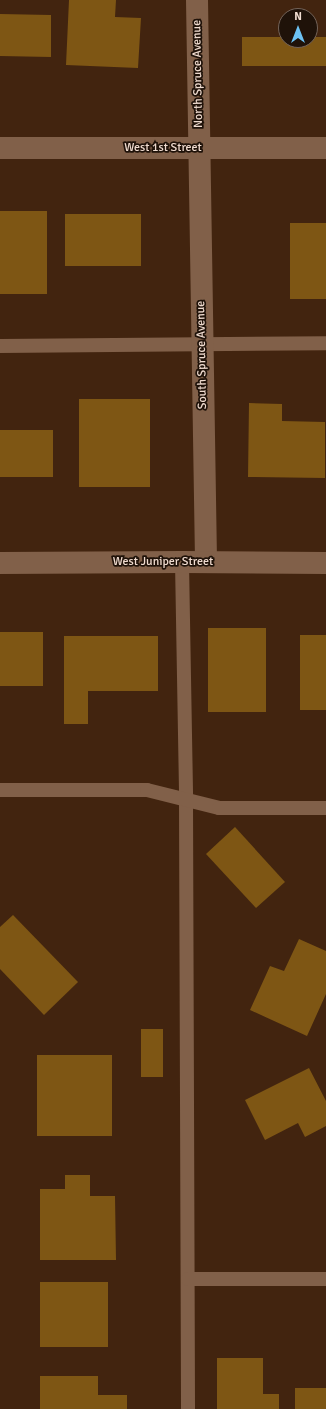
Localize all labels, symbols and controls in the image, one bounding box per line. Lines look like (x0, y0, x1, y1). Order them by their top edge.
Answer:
north arrow (278, 8, 318, 48)
text: N (294, 10, 302, 23)
street label: North Spruce Avenue (190, 20, 206, 128)
street label: West 1st Street (124, 141, 202, 155)
street label: South Spruce Avenue (194, 301, 210, 409)
street label: West Juniper Street (113, 555, 213, 569)

